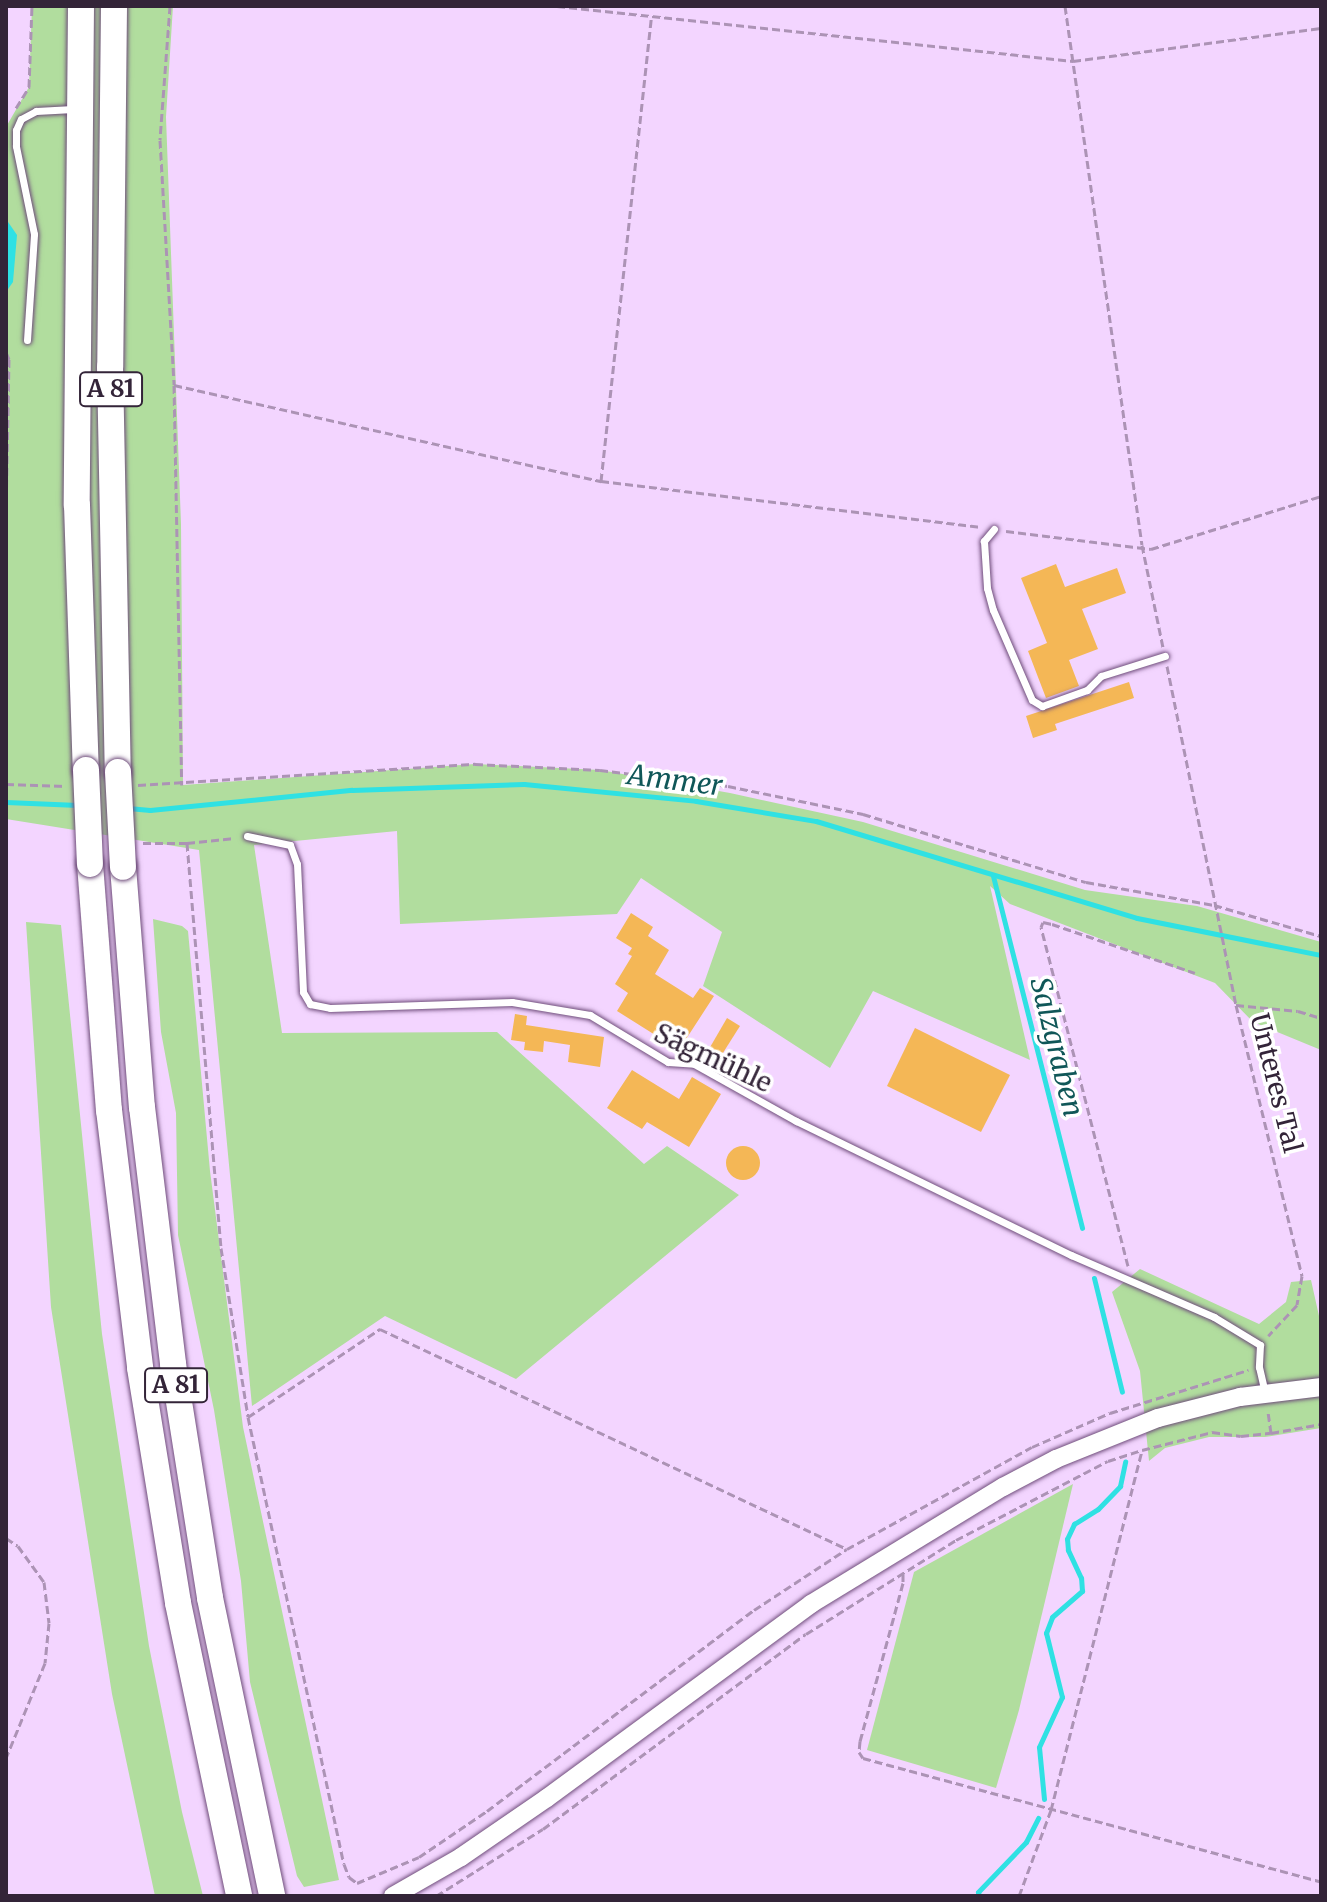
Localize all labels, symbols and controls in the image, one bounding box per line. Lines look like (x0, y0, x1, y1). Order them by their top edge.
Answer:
road number: A 81 (79, 369, 143, 409)
water label: Ammer (626, 758, 724, 802)
water label: Salzgraben (1023, 974, 1091, 1120)
street label: Unteres Tal (1244, 1010, 1308, 1156)
street label: Sägmühle (649, 1017, 777, 1099)
road number: A 81 (144, 1365, 208, 1405)

